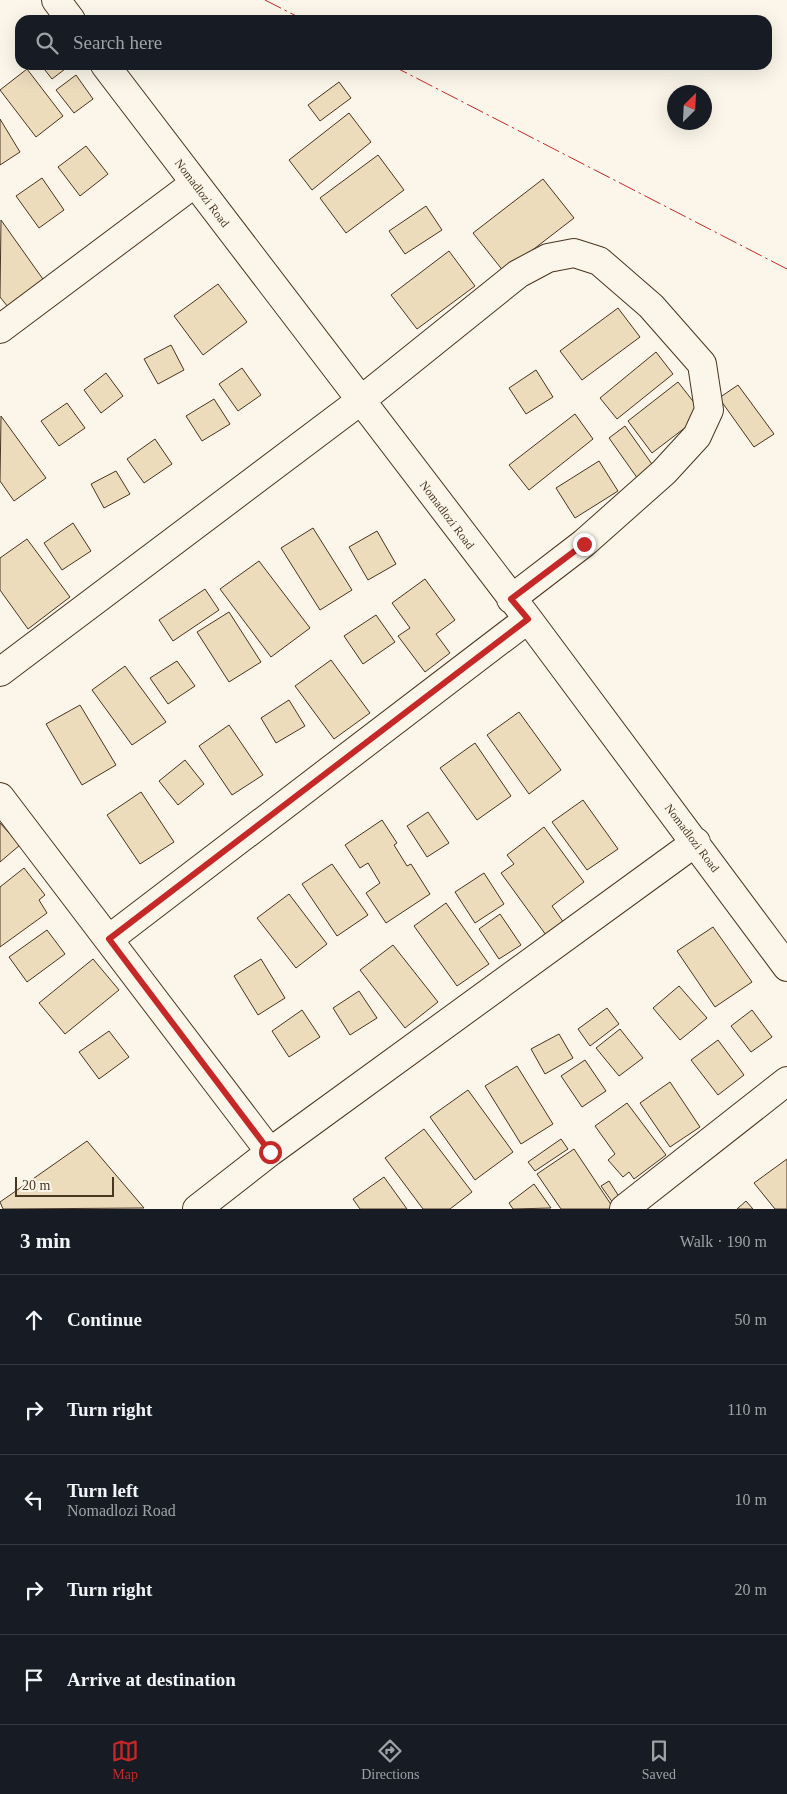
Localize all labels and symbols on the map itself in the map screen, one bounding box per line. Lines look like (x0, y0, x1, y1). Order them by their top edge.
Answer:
north arrow (667, 85, 712, 130)
street label: Nomadlozi Road (172, 156, 232, 230)
street label: Nomadlozi Road (417, 478, 477, 552)
route end (573, 533, 596, 556)
street label: Nomadlozi Road (662, 801, 722, 875)
route start (259, 1141, 282, 1164)
scale bar (15, 1174, 114, 1197)

